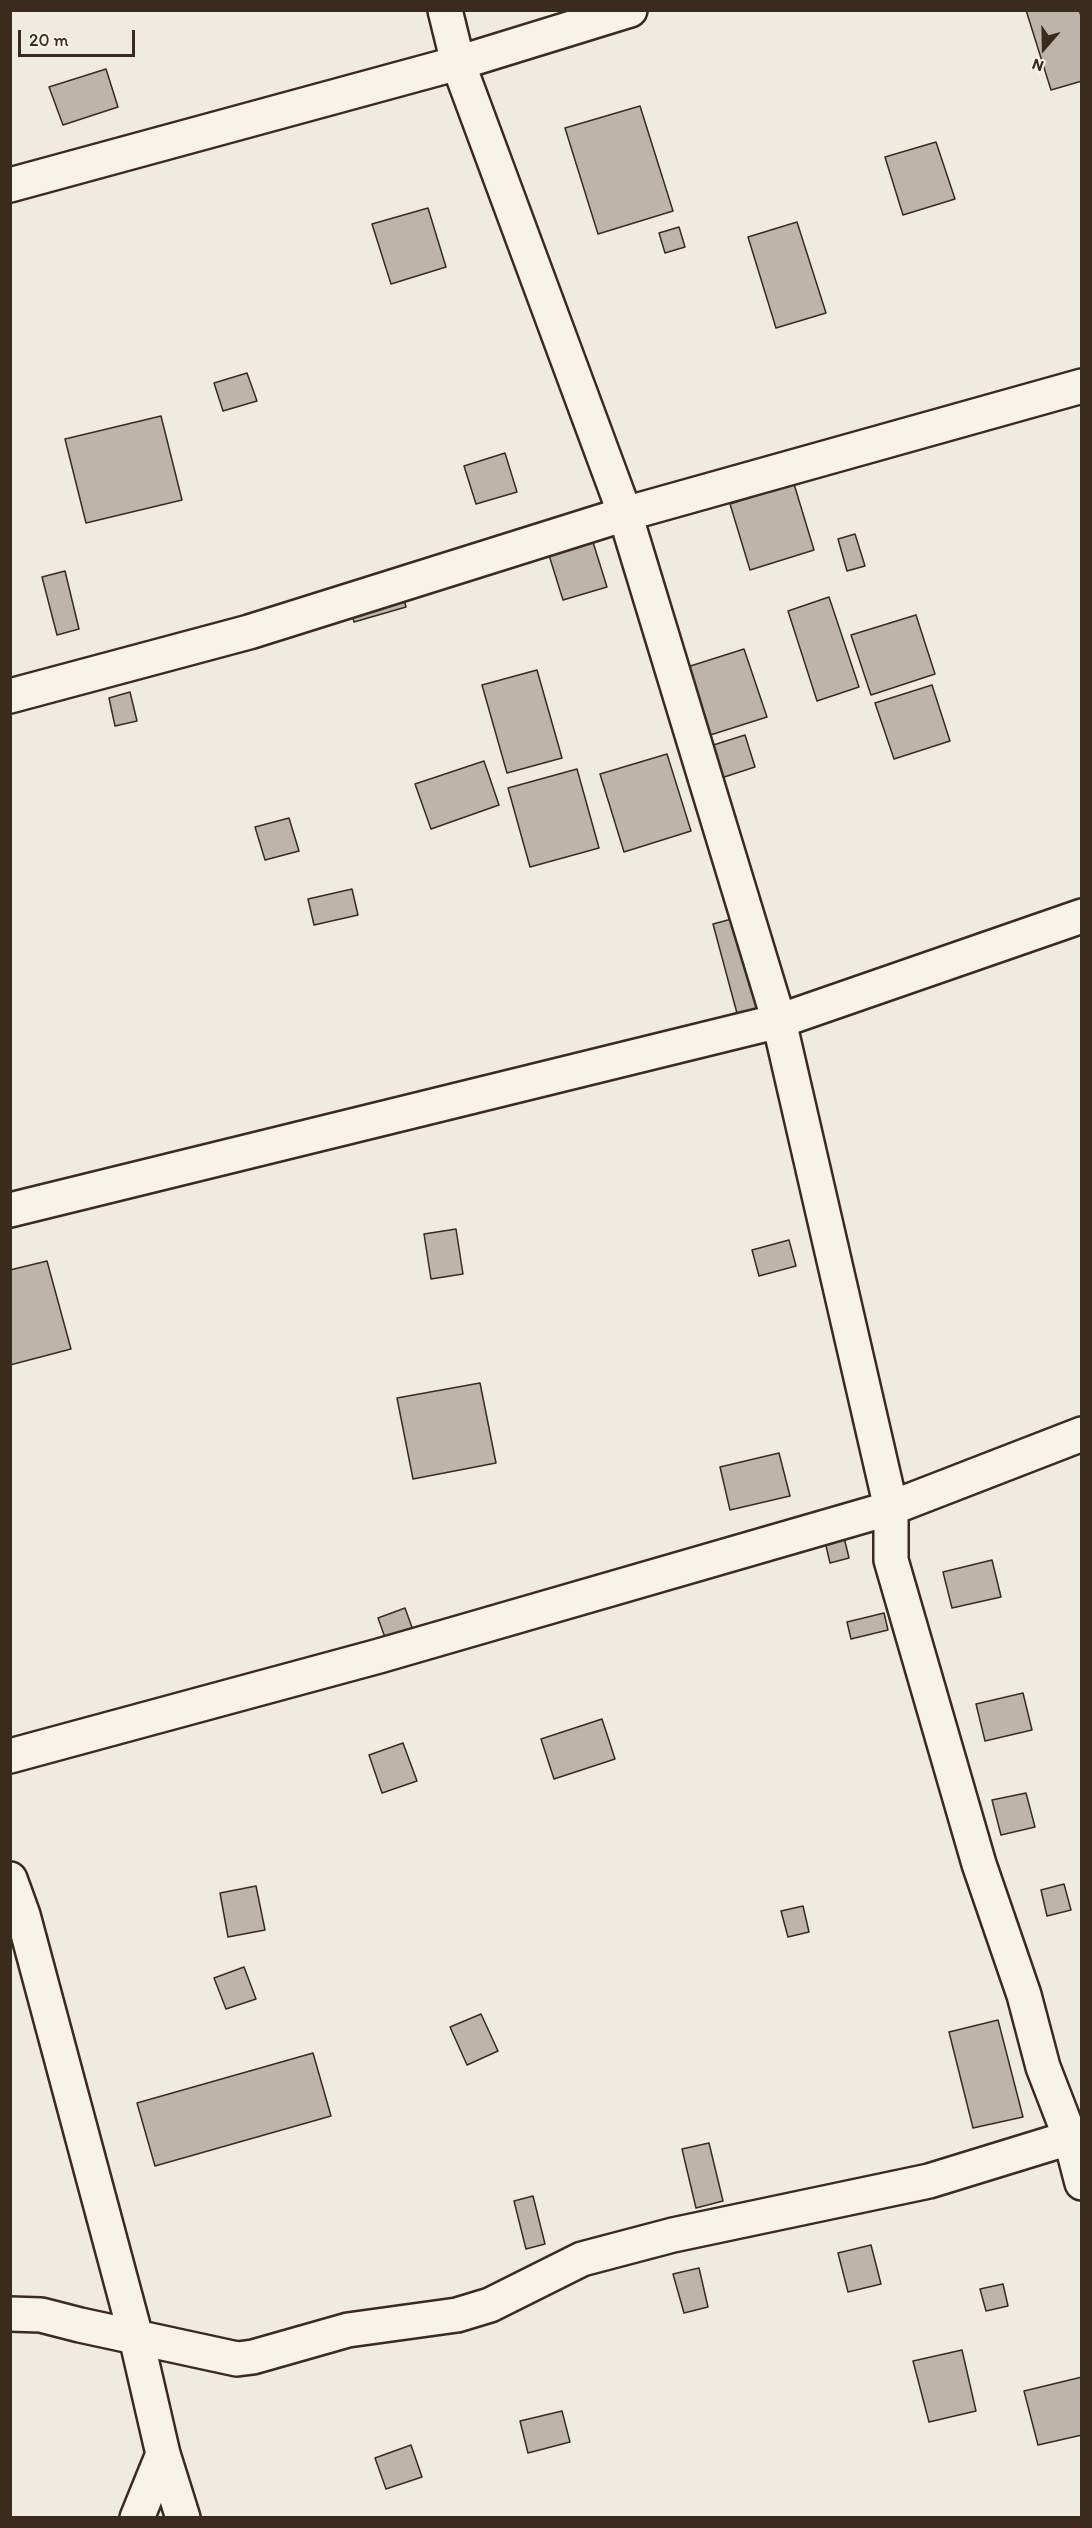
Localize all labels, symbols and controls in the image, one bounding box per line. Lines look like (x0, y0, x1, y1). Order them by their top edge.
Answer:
scale bar (21, 18, 138, 56)
north arrow (1014, 18, 1074, 78)
text: 20 m (29, 29, 69, 51)
text: N (1029, 55, 1046, 76)

